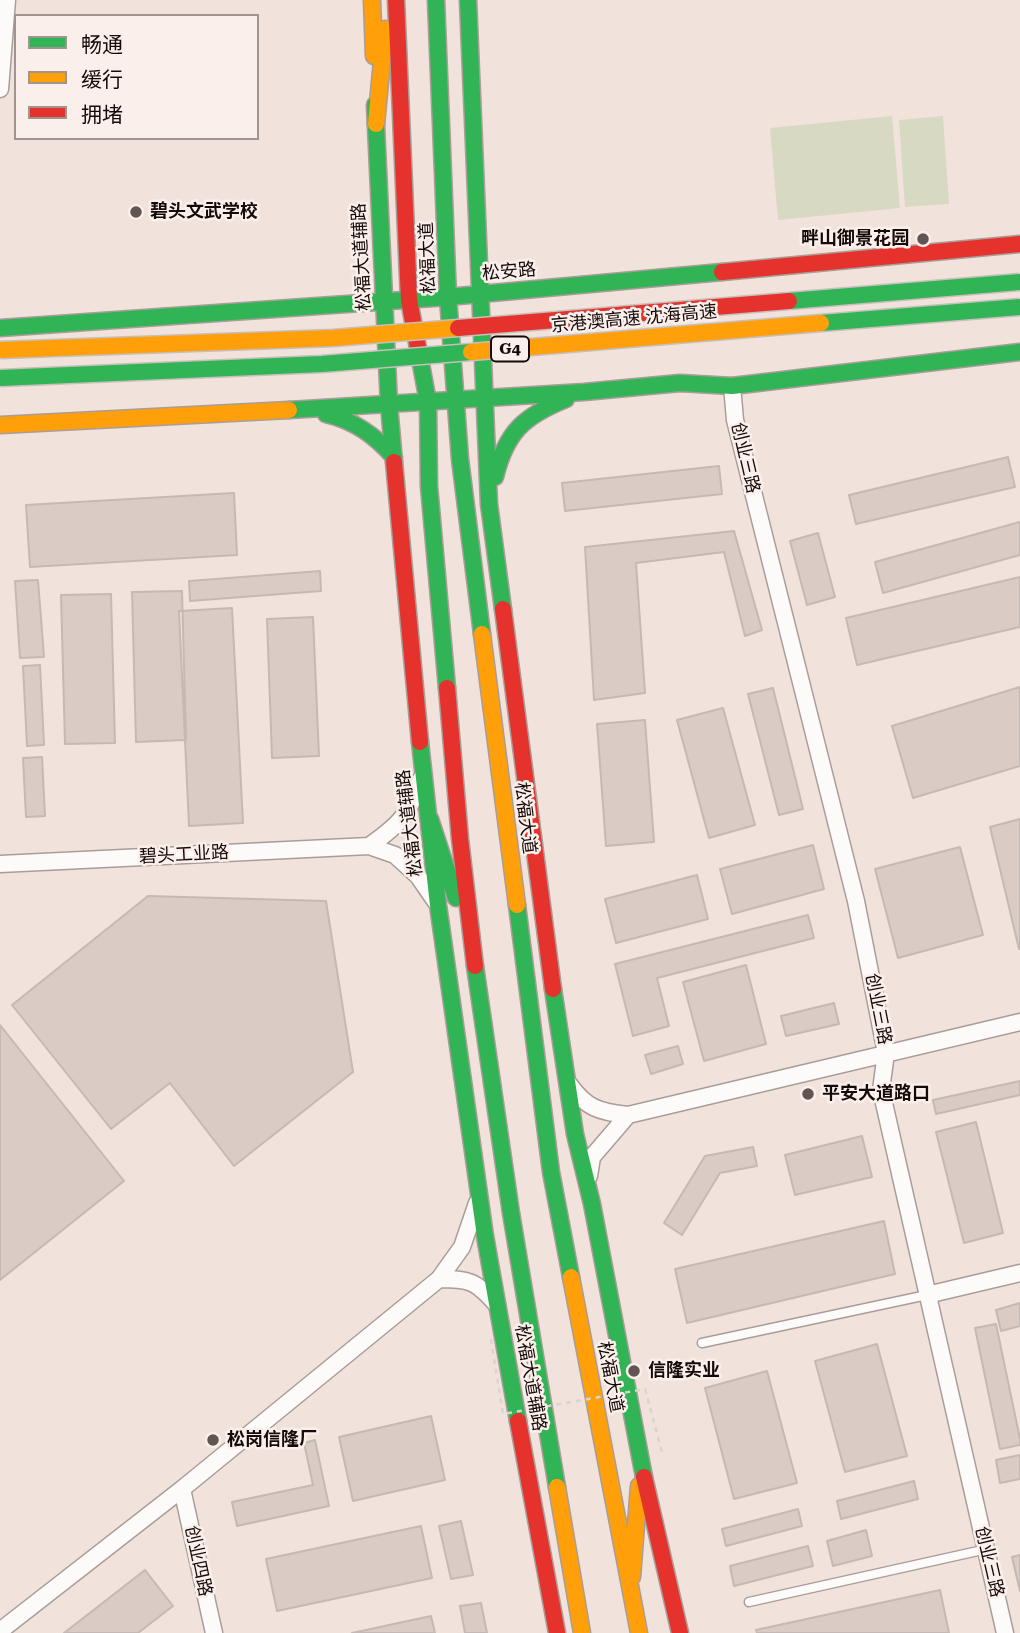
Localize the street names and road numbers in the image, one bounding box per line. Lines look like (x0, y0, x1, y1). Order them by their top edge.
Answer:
street label: 松福大道辅路 (348, 203, 376, 311)
street label: 松福大道 (416, 222, 440, 294)
street label: 松安路 (481, 259, 537, 285)
street label: 京港澳高速 沈海高速 (550, 301, 718, 337)
road number: G4 (491, 336, 529, 362)
street label: 创业三路 (726, 420, 764, 496)
street label: 松福大道辅路 (393, 768, 427, 878)
street label: 松福大道 (510, 781, 540, 855)
street label: 碧头工业路 (138, 842, 230, 868)
street label: 创业三路 (861, 972, 895, 1046)
street label: 松福大道辅路 (510, 1323, 550, 1433)
street label: 松福大道 (593, 1340, 627, 1414)
street label: 创业四路 (180, 1524, 216, 1598)
street label: 创业三路 (970, 1524, 1008, 1600)

